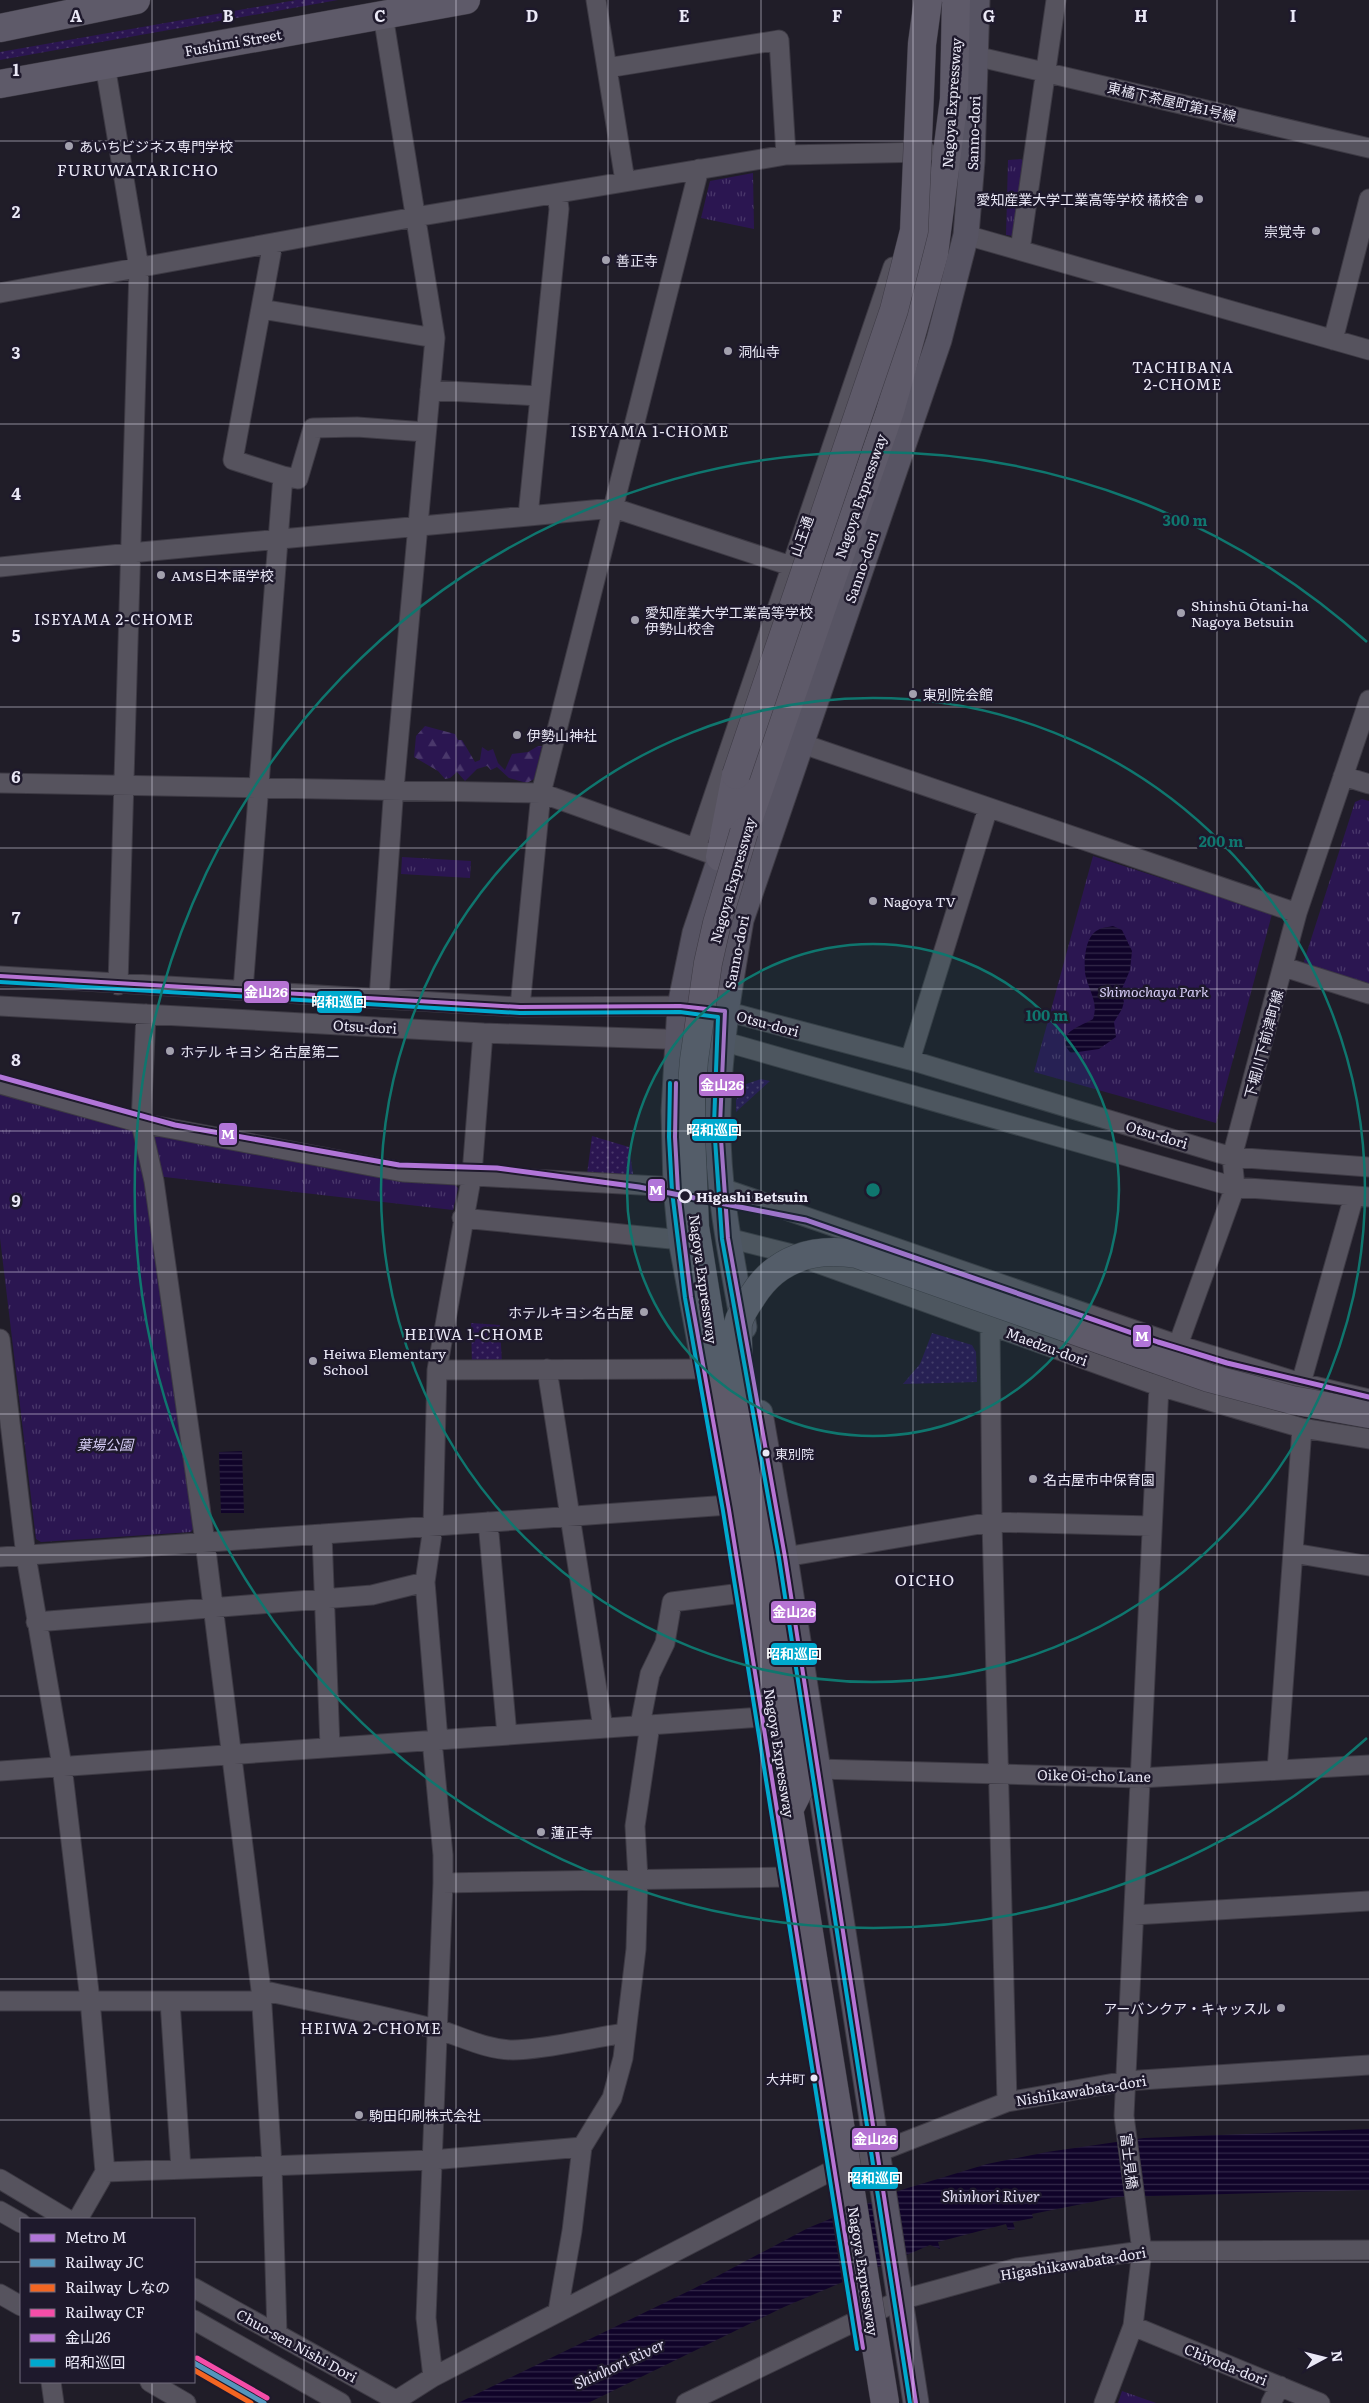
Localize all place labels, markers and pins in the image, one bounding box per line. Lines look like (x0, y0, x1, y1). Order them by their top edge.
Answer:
place label: あいちビジネス専門学校 (79, 136, 233, 156)
marker: あいちビジネス専門学校 (63, 140, 75, 152)
place label: 愛知産業大学工業高等学校 橘校舎 (976, 189, 1189, 209)
marker: 愛知産業大学工業高等学校 橘校舎 (1193, 193, 1205, 205)
place label: 崇覚寺 (1264, 221, 1306, 241)
marker: 崇覚寺 (1310, 225, 1322, 237)
place label: 善正寺 (616, 250, 658, 270)
marker: 善正寺 (600, 254, 612, 266)
place label: 洞仙寺 (738, 341, 780, 361)
marker: 洞仙寺 (722, 345, 734, 357)
place label: AMS日本語学校 (171, 565, 274, 585)
marker: AMS日本語学校 (155, 569, 167, 581)
place label: Shinshū Ōtani-ha Nagoya Betsuin (1191, 595, 1309, 631)
place label: 愛知産業大学工業高等学校 伊勢山校舎 (645, 602, 813, 638)
marker: Shinshū Ōtani-ha Nagoya Betsuin (1175, 607, 1187, 619)
marker: 愛知産業大学工業高等学校 伊勢山校舎 (629, 614, 641, 626)
place label: 東別院会館 (923, 684, 993, 704)
marker: 東別院会館 (907, 688, 919, 700)
place label: 伊勢山神社 (527, 725, 597, 745)
marker: 伊勢山神社 (511, 729, 523, 741)
place label: Nagoya TV (883, 891, 957, 911)
marker: Nagoya TV (867, 895, 879, 907)
place label: ホテル キヨシ 名古屋第二 (180, 1041, 340, 1061)
marker: ホテル キヨシ 名古屋第二 (164, 1045, 176, 1057)
centre of rings (864, 1181, 882, 1199)
place label: Higashi Betsuin (696, 1186, 809, 1206)
marker: Higashi Betsuin (678, 1189, 692, 1203)
place label: ホテルキヨシ名古屋 (508, 1302, 634, 1322)
marker: ホテルキヨシ名古屋 (638, 1306, 650, 1318)
place label: Heiwa Elementary School (323, 1343, 447, 1379)
marker: Heiwa Elementary School (307, 1355, 319, 1367)
place label: 東別院 (775, 1444, 814, 1463)
marker: 東別院 (761, 1448, 771, 1458)
place label: 名古屋市中保育園 (1043, 1469, 1155, 1489)
marker: 名古屋市中保育園 (1027, 1473, 1039, 1485)
place label: 蓮正寺 (551, 1822, 593, 1842)
marker: 蓮正寺 (535, 1826, 547, 1838)
place label: アーバンクア・キャッスル (1103, 1998, 1271, 2018)
marker: アーバンクア・キャッスル (1275, 2002, 1287, 2014)
place label: 大井町 (766, 2069, 805, 2088)
marker: 大井町 (809, 2073, 819, 2083)
place label: 駒田印刷株式会社 (369, 2105, 481, 2125)
marker: 駒田印刷株式会社 (353, 2109, 365, 2121)

